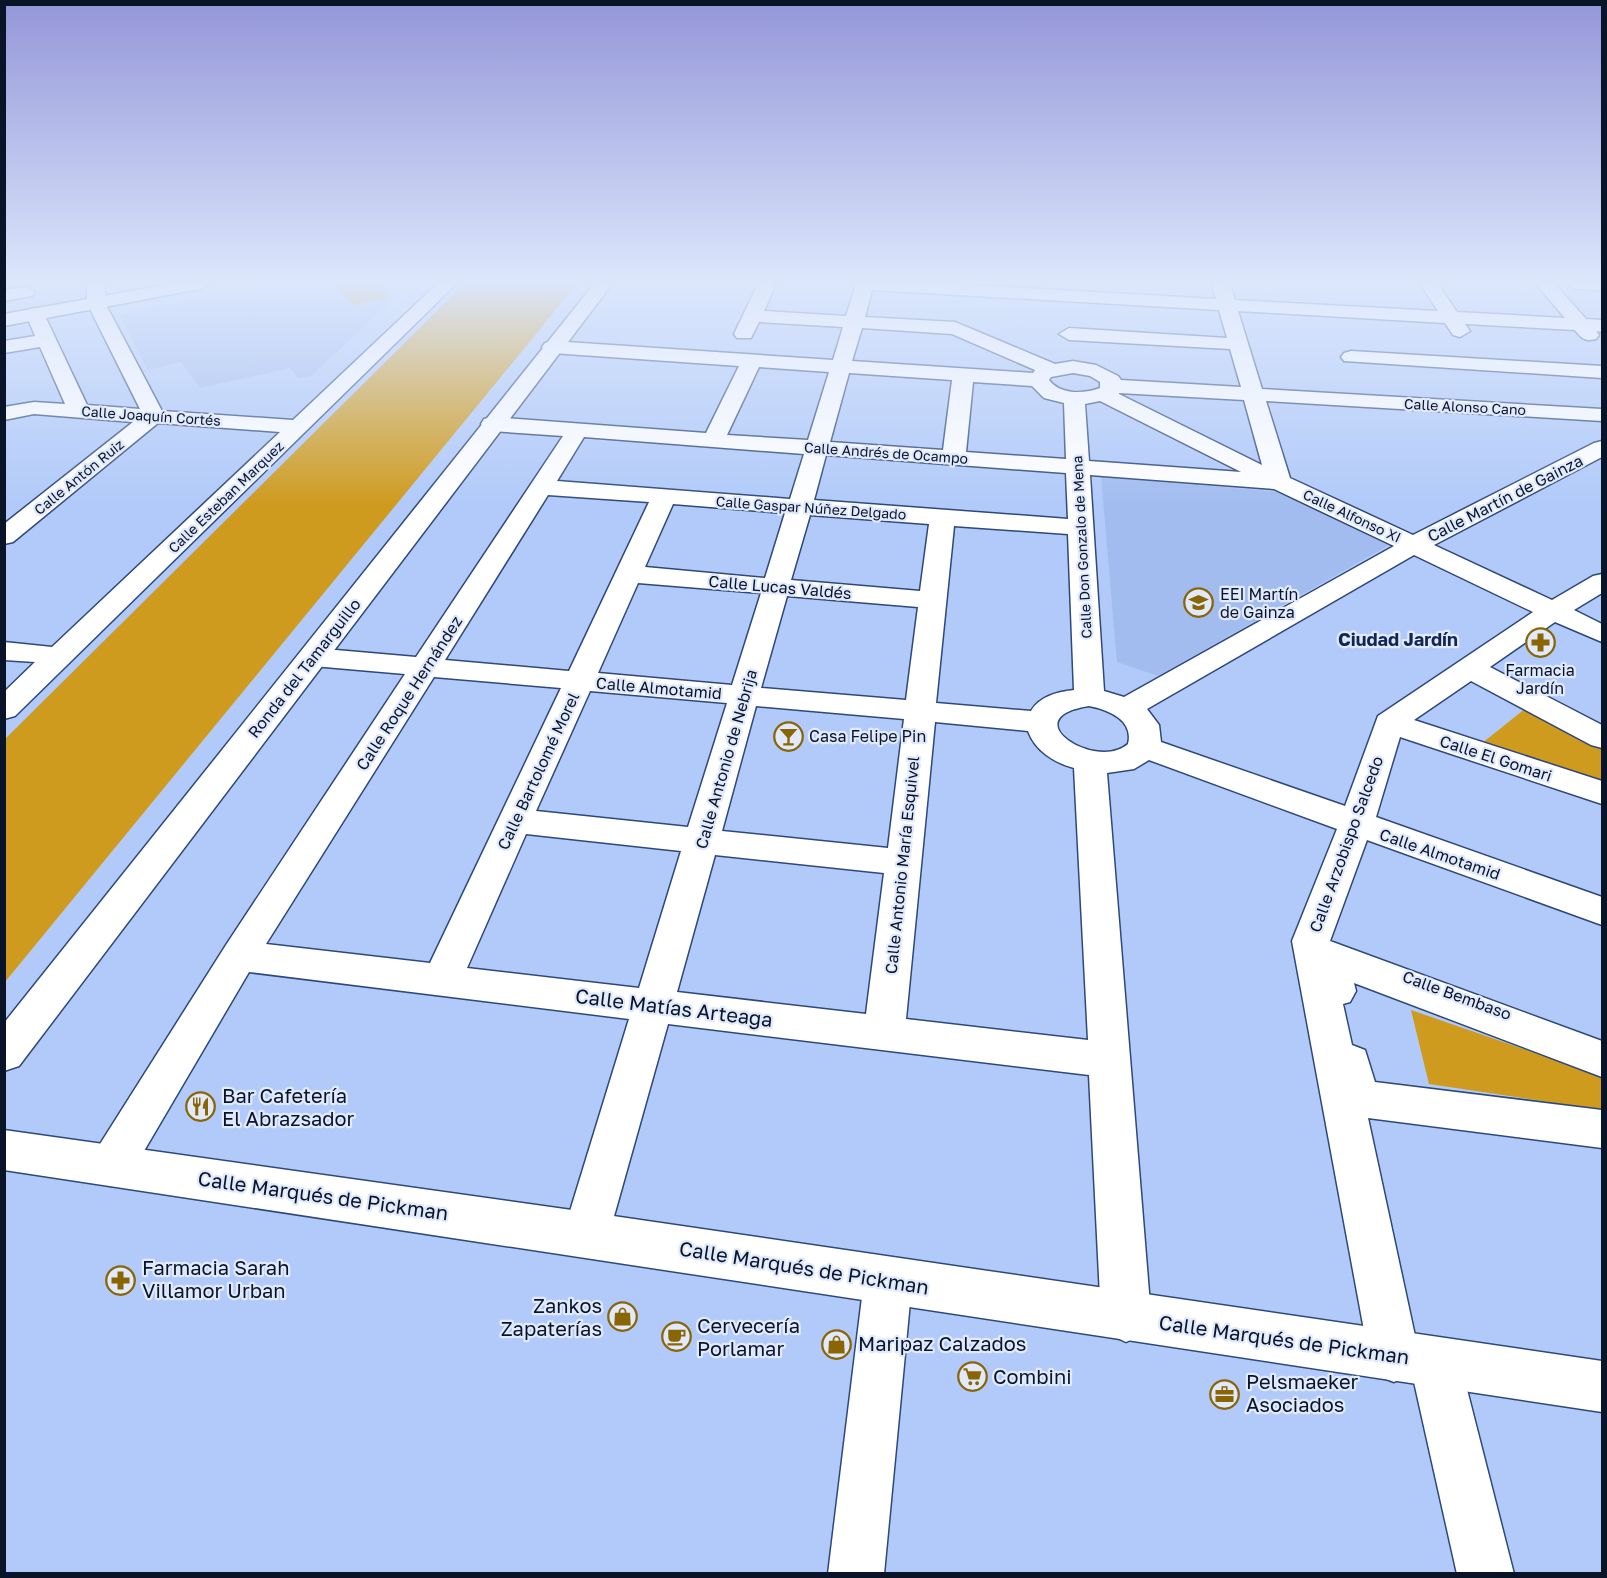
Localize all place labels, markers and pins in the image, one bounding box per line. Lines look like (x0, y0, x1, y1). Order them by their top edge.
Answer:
place label: EEI Martín de Gainza (1220, 584, 1298, 622)
school or university icon: EEI Martín de Gainza (1183, 587, 1215, 619)
pharmacy icon: Farmacia Jardín (1524, 626, 1556, 658)
place label: Farmacia Jardín (1505, 660, 1575, 698)
bar icon: Casa Felipe Pin (772, 720, 804, 752)
place label: Casa Felipe Pin (809, 726, 926, 746)
place label: Bar Cafetería El Abrazsador (222, 1083, 355, 1130)
restaurant icon: Bar Cafetería El Abrazsador (185, 1091, 217, 1123)
place label: Farmacia Sarah Villamor Urban (142, 1255, 289, 1302)
pharmacy icon: Farmacia Sarah Villamor Urban (105, 1264, 137, 1296)
place label: Zankos Zapaterías (501, 1293, 602, 1340)
shop icon: Zankos Zapaterías (607, 1301, 639, 1333)
place label: Cervecería Porlamar (697, 1313, 800, 1360)
cafe icon: Cervecería Porlamar (660, 1321, 692, 1353)
shop icon: Maripaz Calzados (821, 1328, 853, 1360)
place label: Maripaz Calzados (858, 1331, 1026, 1355)
supermarket icon: Combini (956, 1361, 988, 1393)
place label: Combini (993, 1364, 1072, 1388)
place label: Pelsmaeker Asociados (1246, 1369, 1359, 1416)
office icon: Pelsmaeker Asociados (1209, 1378, 1241, 1410)

